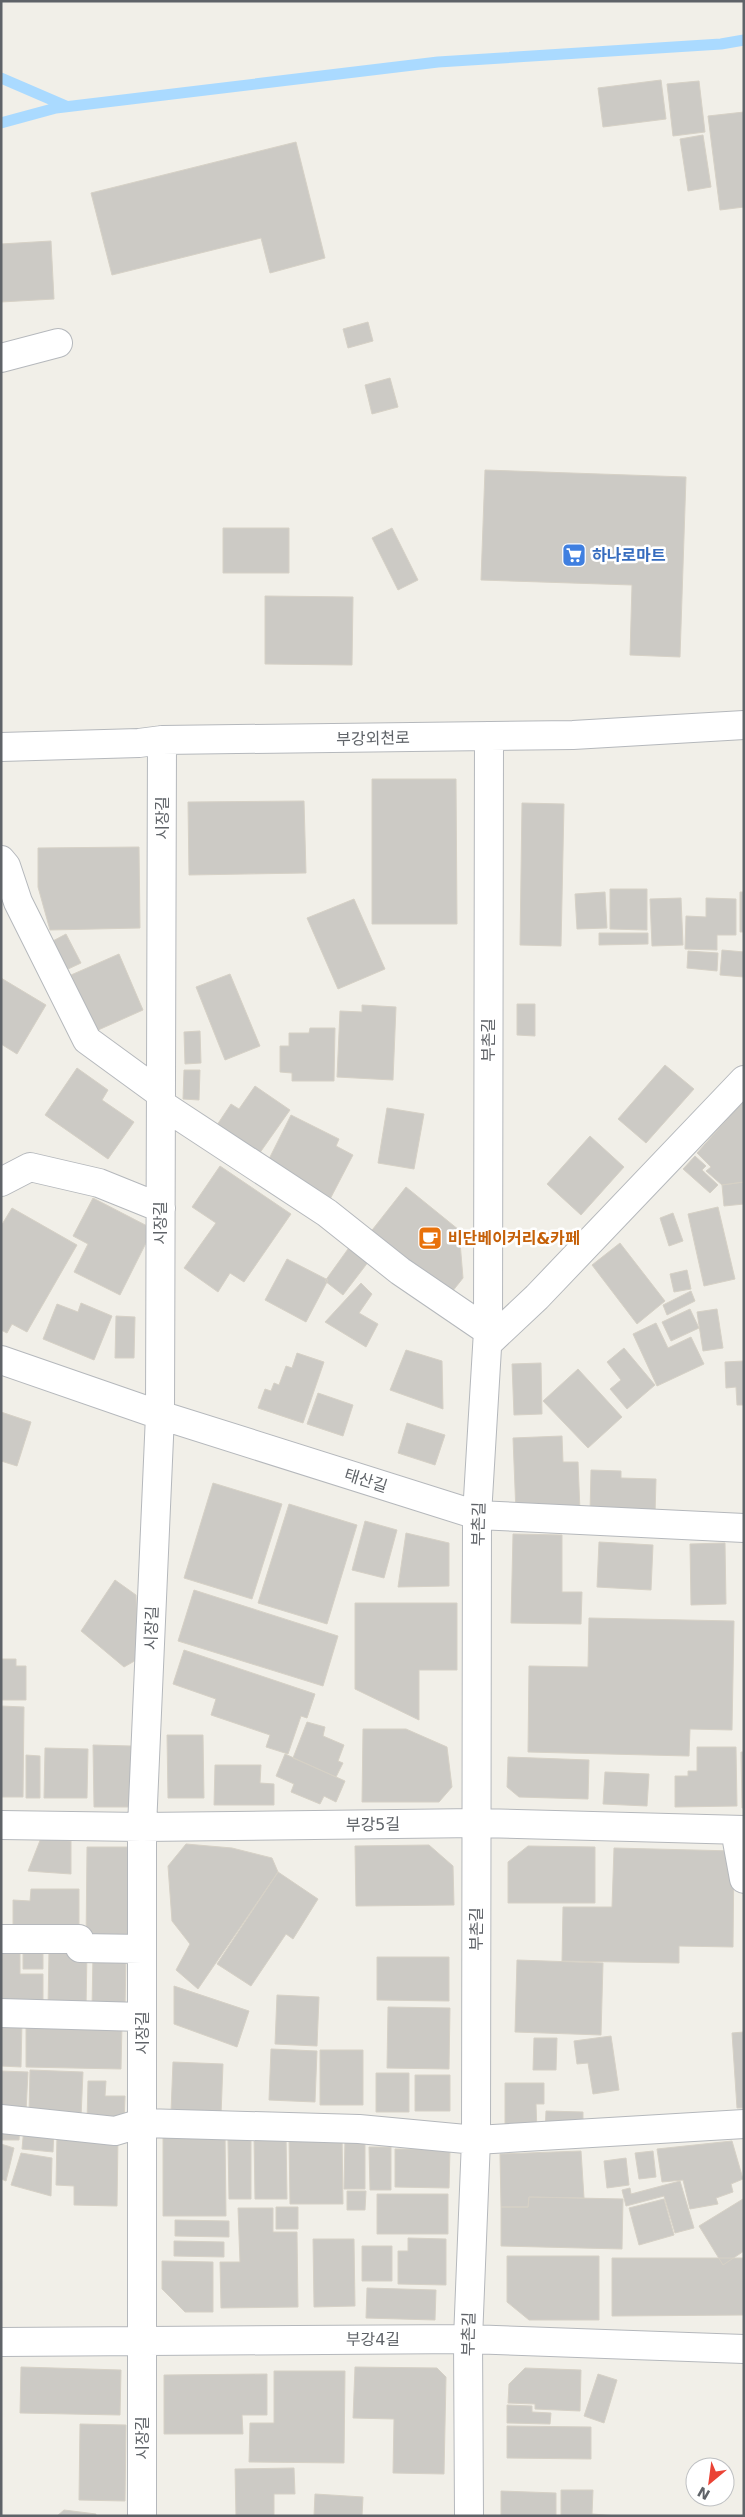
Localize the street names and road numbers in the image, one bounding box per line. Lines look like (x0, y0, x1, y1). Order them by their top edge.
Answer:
street label: 부강외천로 (336, 728, 410, 749)
street label: 시장길 (153, 796, 172, 840)
street label: 부촌길 (479, 1018, 498, 1062)
street label: 시장길 (151, 1201, 170, 1245)
street label: 태산길 (342, 1465, 390, 1496)
street label: 부촌길 (469, 1502, 488, 1546)
street label: 시장길 (141, 1606, 162, 1650)
street label: 부강5길 (346, 1815, 400, 1834)
street label: 부촌길 (467, 1907, 486, 1951)
street label: 시장길 (133, 2011, 152, 2055)
street label: 부촌길 (459, 2312, 478, 2356)
street label: 부강4길 (346, 2330, 400, 2349)
street label: 시장길 (133, 2416, 152, 2460)

